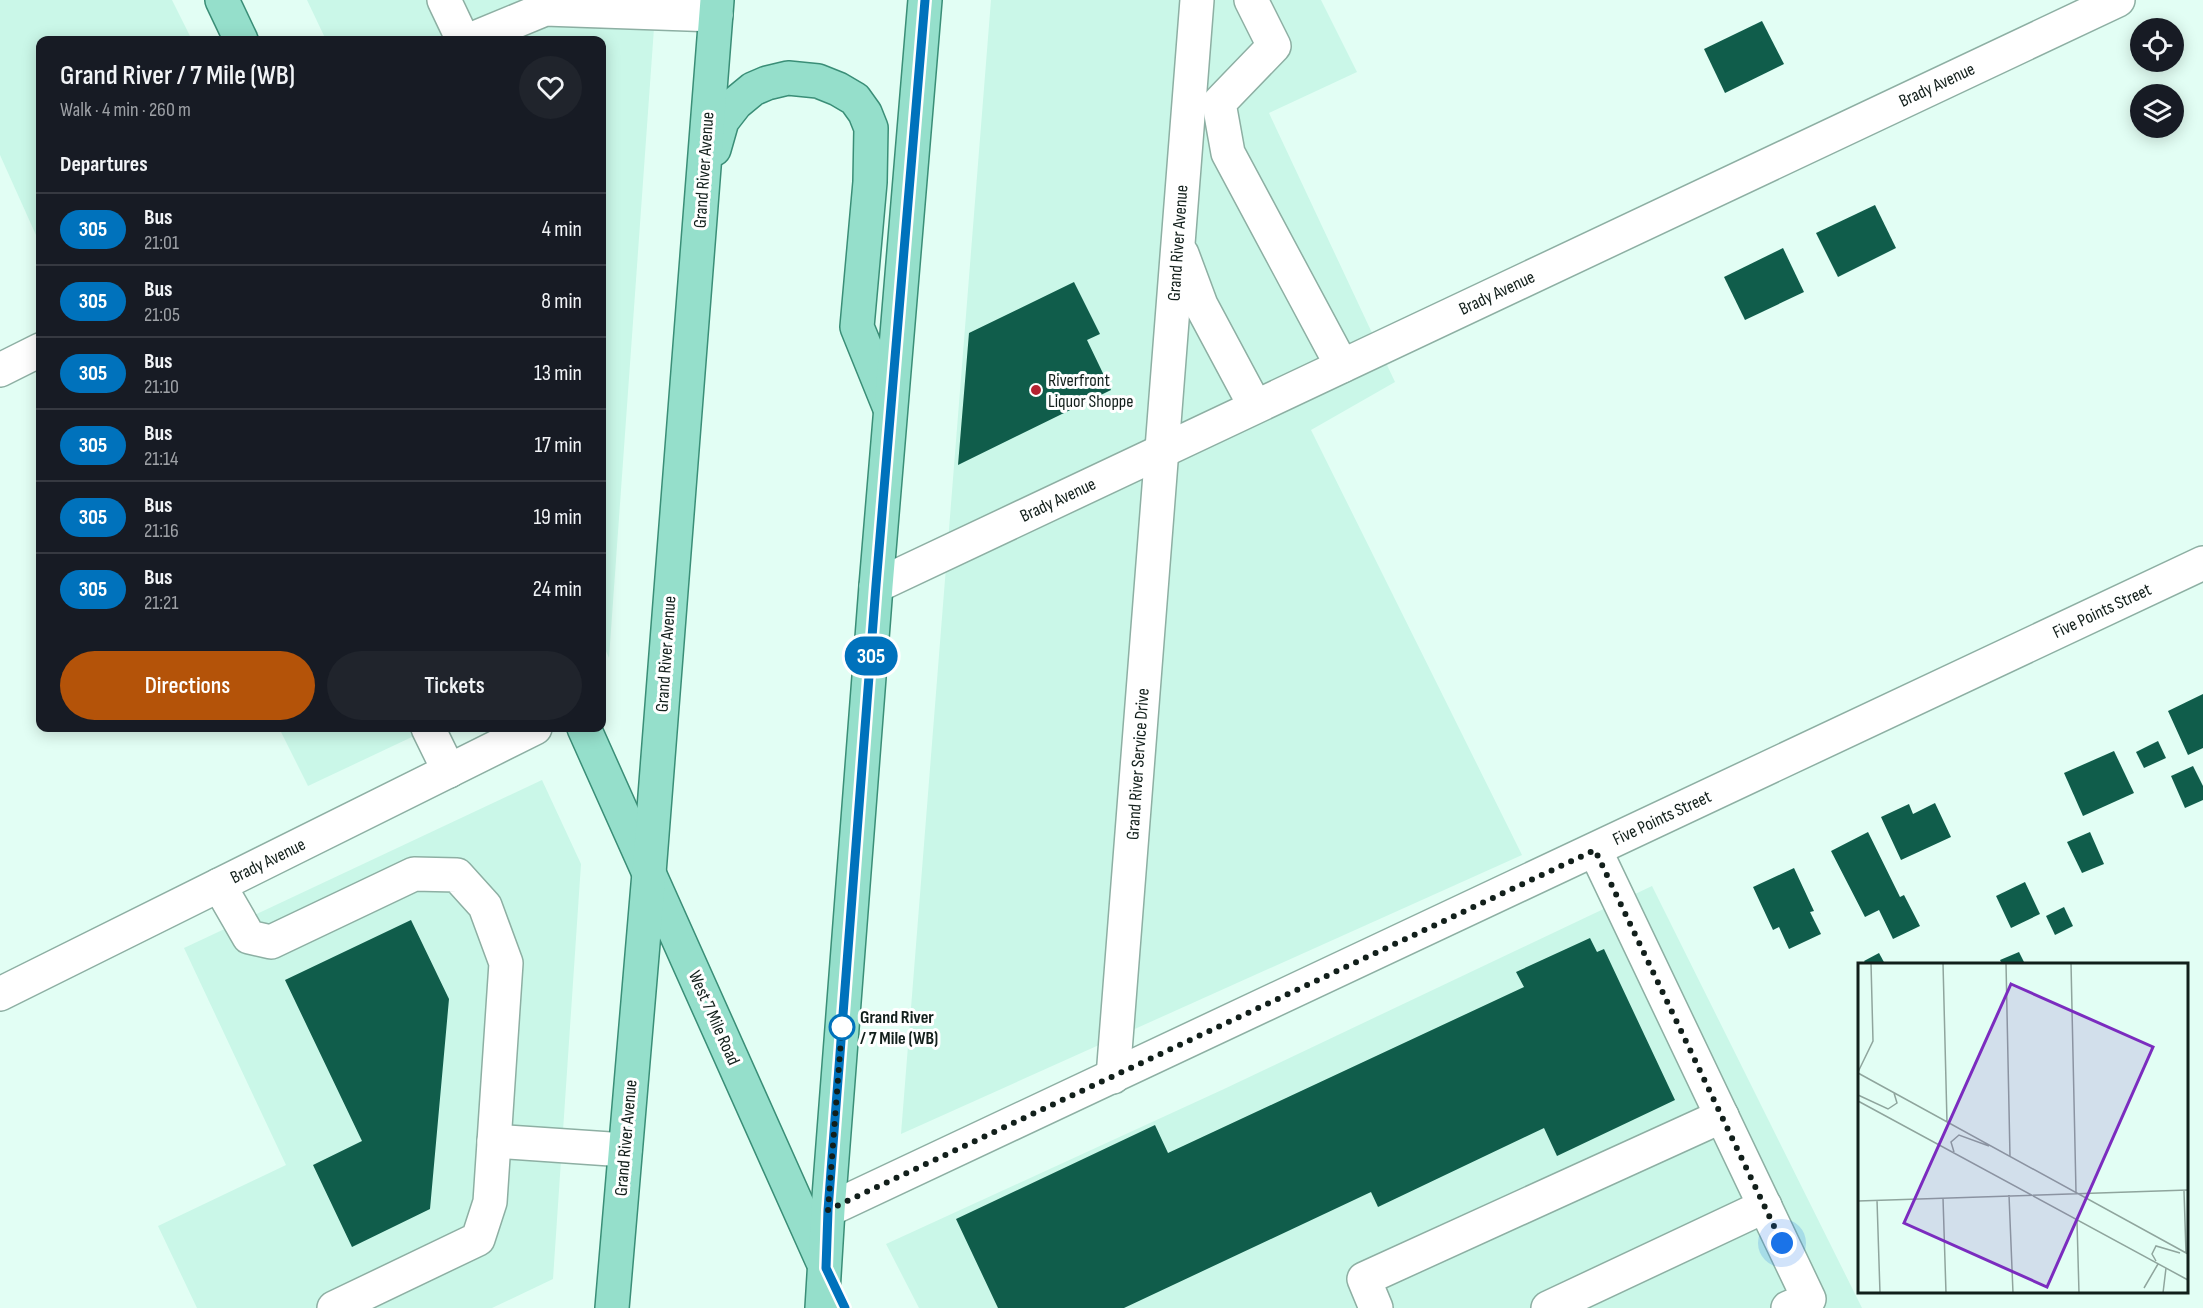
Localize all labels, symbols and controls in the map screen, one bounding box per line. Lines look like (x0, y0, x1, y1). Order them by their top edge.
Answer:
map controls (2130, 18, 2184, 138)
button: locate (2130, 18, 2184, 72)
button: heart (519, 56, 582, 119)
street label: Brady Avenue (1896, 58, 1978, 112)
text: Grand River / 7 Mile (WB) (60, 59, 295, 92)
button: layers (2130, 84, 2184, 138)
text: Walk · 4 min · 260 m (60, 98, 191, 122)
street label: Grand River Avenue (689, 111, 719, 229)
text: Departures (60, 151, 148, 178)
street label: Grand River Avenue (1163, 184, 1193, 302)
text: Bus (144, 204, 173, 231)
text: 4 min (542, 216, 582, 243)
text: 305 (79, 217, 107, 242)
text: 21:01 (144, 231, 179, 255)
street label: Brady Avenue (1456, 266, 1538, 320)
text: Bus (144, 276, 173, 303)
text: 8 min (541, 288, 582, 315)
text: 305 (79, 289, 107, 314)
text: 21:05 (144, 303, 180, 327)
text: Bus (144, 348, 173, 375)
text: 13 min (534, 360, 582, 387)
text: 305 (79, 361, 107, 386)
place label: Riverfront Liquor Shoppe (1048, 370, 1134, 412)
text: 21:10 (144, 375, 179, 399)
marker: Riverfront Liquor Shoppe (1029, 383, 1043, 397)
text: Bus (144, 420, 173, 447)
text: 17 min (534, 432, 582, 459)
text: 305 (79, 433, 107, 458)
text: 21:14 (144, 447, 178, 471)
street label: Brady Avenue (1017, 473, 1099, 527)
text: Bus (144, 492, 173, 519)
text: 19 min (533, 504, 582, 531)
text: 305 (79, 505, 107, 530)
text: 21:16 (144, 519, 179, 543)
text: Bus (144, 564, 173, 591)
text: 24 min (533, 576, 582, 603)
text: 305 (79, 577, 107, 602)
street label: Five Points Street (2049, 579, 2155, 643)
text: 21:21 (144, 591, 178, 615)
street label: Grand River Avenue (651, 595, 681, 713)
line badge: 305 (836, 636, 906, 676)
text: 305 (857, 644, 885, 669)
button: Directions (60, 651, 315, 720)
button: Tickets (327, 651, 582, 720)
street label: Grand River Service Drive (1122, 688, 1154, 840)
street label: Five Points Street (1609, 786, 1715, 850)
street label: Brady Avenue (227, 834, 309, 888)
inset map (1858, 963, 2188, 1293)
street label: West 7 Mile Road (684, 968, 744, 1068)
place label: Grand River / 7 Mile (WB) (860, 1007, 938, 1049)
marker: Grand River / 7 Mile (WB) (829, 1014, 855, 1040)
street label: Grand River Avenue (610, 1079, 642, 1197)
your location (1767, 1228, 1797, 1258)

